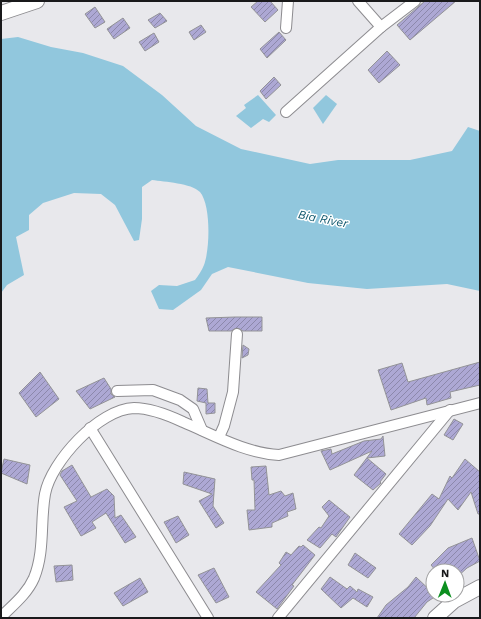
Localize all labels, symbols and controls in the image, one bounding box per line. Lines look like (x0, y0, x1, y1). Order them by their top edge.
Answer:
water label: Bia River (297, 207, 350, 231)
north arrow (425, 563, 465, 603)
text: N (441, 567, 449, 580)

